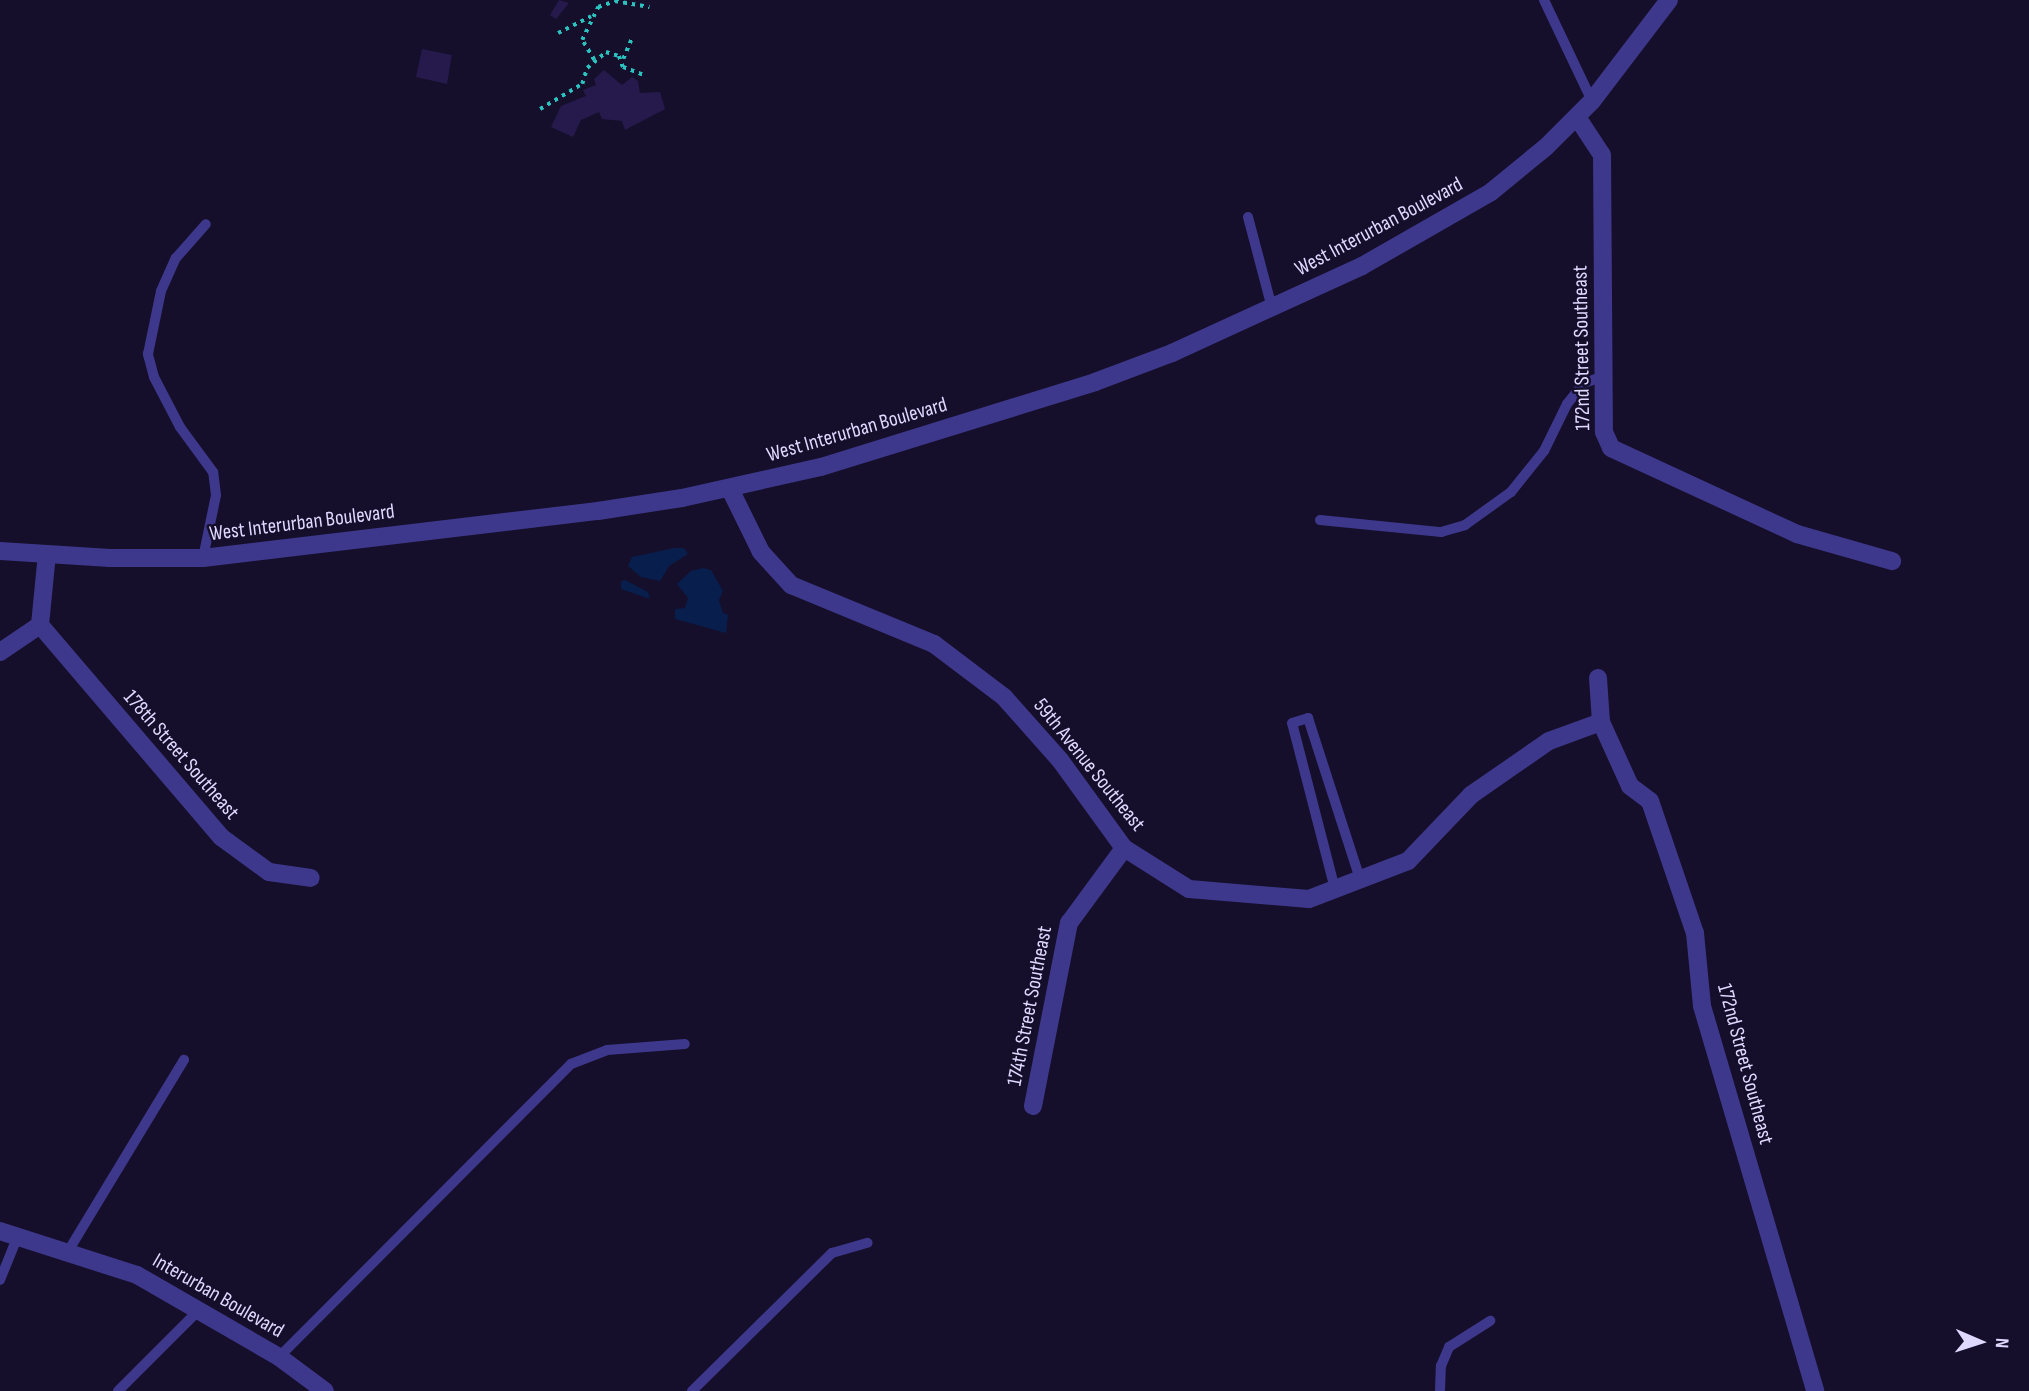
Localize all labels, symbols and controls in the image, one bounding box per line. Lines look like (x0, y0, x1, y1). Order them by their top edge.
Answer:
street label: West Interurban Boulevard (1291, 172, 1467, 282)
street label: 172nd Street Southeast (1568, 265, 1596, 431)
street label: West Interurban Boulevard (764, 392, 950, 468)
street label: West Interurban Boulevard (208, 499, 396, 547)
street label: 178th Street Southeast (118, 685, 244, 825)
street label: 59th Avenue Southeast (1028, 693, 1150, 837)
street label: 174th Street Southeast (1002, 924, 1058, 1088)
street label: 172nd Street Southeast (1711, 981, 1779, 1147)
street label: Interurban Boulevard (148, 1248, 288, 1344)
north arrow (1945, 1307, 2015, 1377)
text: N (1990, 1337, 2013, 1349)

